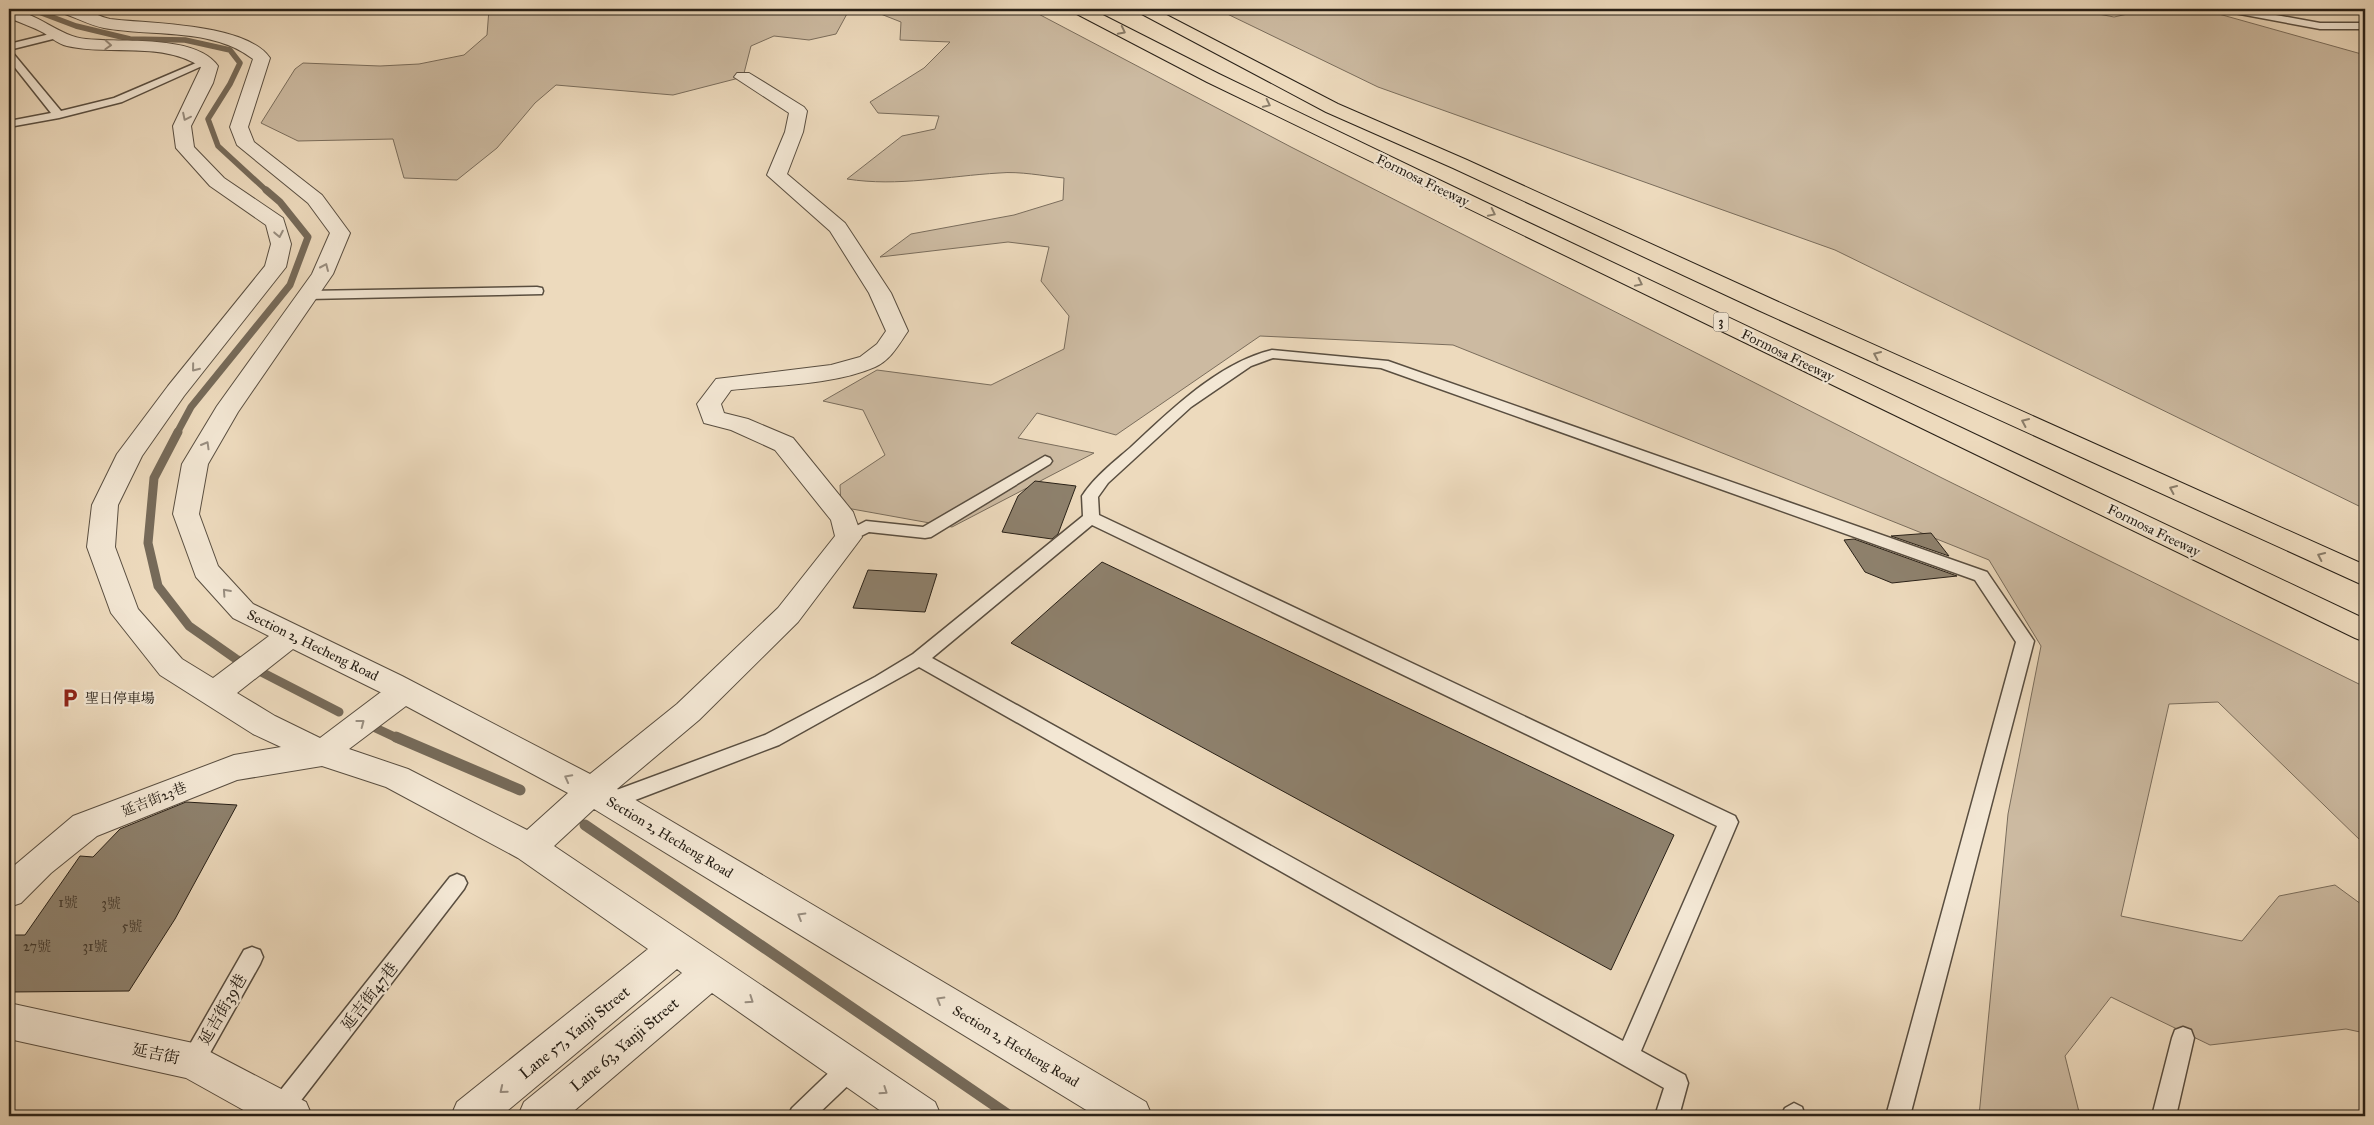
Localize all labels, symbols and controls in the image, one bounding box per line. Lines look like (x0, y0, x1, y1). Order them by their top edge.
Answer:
one-way arrow (1117, 25, 1126, 35)
one-way arrow (104, 40, 112, 51)
one-way arrow (1262, 98, 1271, 108)
one-way arrow (182, 112, 193, 121)
street label: Formosa Freeway (1374, 151, 1472, 210)
one-way arrow (1487, 207, 1496, 217)
one-way arrow (273, 229, 283, 238)
one-way arrow (319, 263, 329, 272)
one-way arrow (1634, 277, 1643, 287)
road number: 3 (1714, 313, 1728, 332)
street label: Formosa Freeway (1739, 326, 1837, 385)
one-way arrow (1873, 351, 1882, 362)
one-way arrow (192, 362, 201, 371)
one-way arrow (2021, 418, 2030, 428)
one-way arrow (199, 441, 209, 450)
one-way arrow (2169, 484, 2178, 495)
street label: Formosa Freeway (2105, 501, 2203, 560)
one-way arrow (2317, 551, 2326, 562)
one-way arrow (223, 589, 232, 598)
street label: Section 2, Hecheng Road (244, 606, 381, 685)
parking icon: 聖日停車場 (59, 687, 81, 709)
place label: 聖日停車場 (85, 690, 155, 707)
one-way arrow (355, 721, 364, 729)
one-way arrow (564, 774, 573, 784)
street label: 延吉街23巷 (119, 779, 189, 820)
street label: Section 2, Hecheng Road (604, 793, 736, 882)
house number: 1號 (58, 894, 78, 911)
house number: 3號 (101, 895, 121, 912)
one-way arrow (798, 913, 807, 923)
house number: 5號 (122, 918, 142, 935)
house number: 27號 (23, 938, 51, 955)
house number: 31號 (82, 938, 108, 955)
street label: 延吉街47巷 (337, 959, 402, 1034)
street label: 延吉街39巷 (194, 970, 250, 1048)
street label: Lane 57, Yanji Street (515, 982, 634, 1083)
street label: Lane 63, Yanji Street (566, 993, 683, 1095)
one-way arrow (744, 994, 754, 1003)
one-way arrow (937, 997, 946, 1007)
street label: Section 2, Hecheng Road (950, 1002, 1082, 1091)
street label: 延吉街 (130, 1039, 181, 1068)
one-way arrow (500, 1084, 509, 1092)
one-way arrow (878, 1085, 888, 1094)

